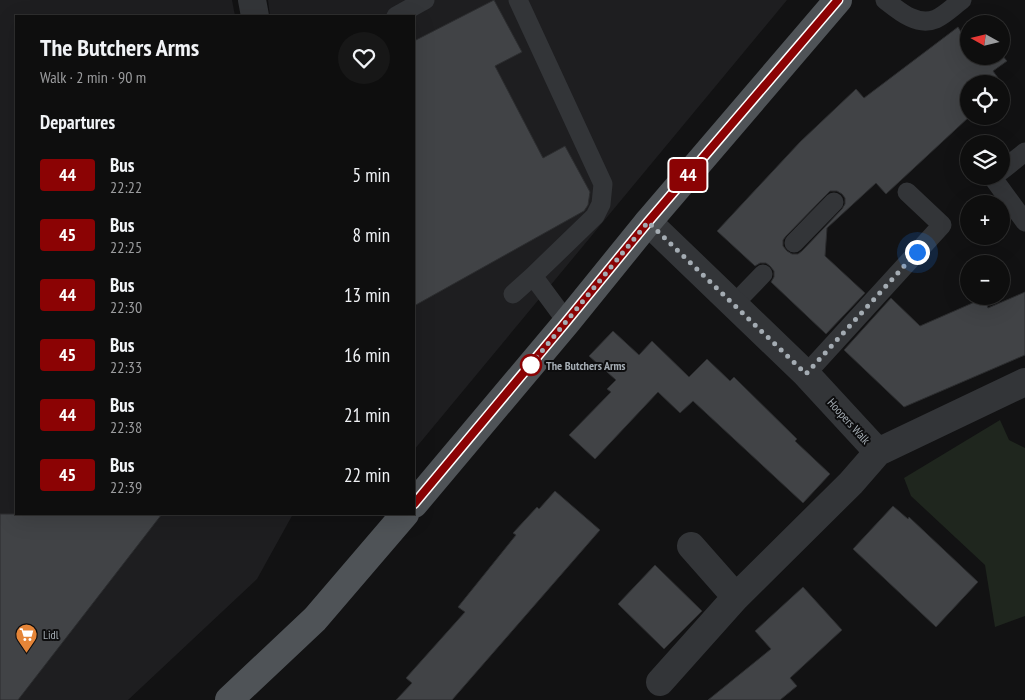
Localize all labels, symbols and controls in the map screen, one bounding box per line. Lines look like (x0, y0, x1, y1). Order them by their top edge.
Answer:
north arrow (960, 15, 1010, 65)
map controls (960, 15, 1010, 305)
text: The Butchers Arms (40, 32, 199, 63)
button: heart (338, 32, 390, 84)
text: Walk · 2 min · 90 m (40, 67, 146, 87)
button: locate (960, 75, 1010, 125)
text: Departures (40, 110, 115, 134)
button: layers (960, 135, 1010, 185)
text: Bus (110, 153, 134, 177)
line badge: 44 (666, 159, 710, 191)
text: 44 (59, 163, 76, 186)
text: 5 min (353, 163, 390, 187)
text: 44 (679, 163, 697, 186)
text: 22:22 (110, 177, 142, 197)
button: + (960, 195, 1010, 245)
text: Bus (110, 213, 134, 237)
text: 45 (59, 223, 76, 246)
text: 8 min (353, 223, 390, 247)
text: 22:25 (110, 237, 142, 257)
your location (905, 240, 930, 265)
button: − (960, 255, 1010, 305)
text: Bus (110, 273, 134, 297)
text: 44 (59, 283, 76, 306)
text: 13 min (344, 283, 390, 307)
text: 22:30 (110, 297, 142, 317)
text: Bus (110, 333, 134, 357)
text: 45 (59, 343, 76, 366)
text: 16 min (344, 343, 390, 367)
marker: The Butchers Arms (520, 354, 542, 376)
text: 22:33 (110, 357, 142, 377)
place label: The Butchers Arms (546, 358, 626, 373)
text: Bus (110, 393, 134, 417)
street label: Hoopers Walk (824, 395, 874, 447)
text: 44 (59, 403, 76, 426)
text: 21 min (344, 403, 390, 427)
text: 22:38 (110, 417, 142, 437)
text: Bus (110, 453, 134, 477)
text: 45 (59, 463, 76, 486)
text: 22 min (344, 463, 390, 487)
text: 22:39 (110, 477, 142, 497)
supermarket icon: Lidl (15, 622, 39, 653)
place label: Lidl (43, 627, 59, 642)

